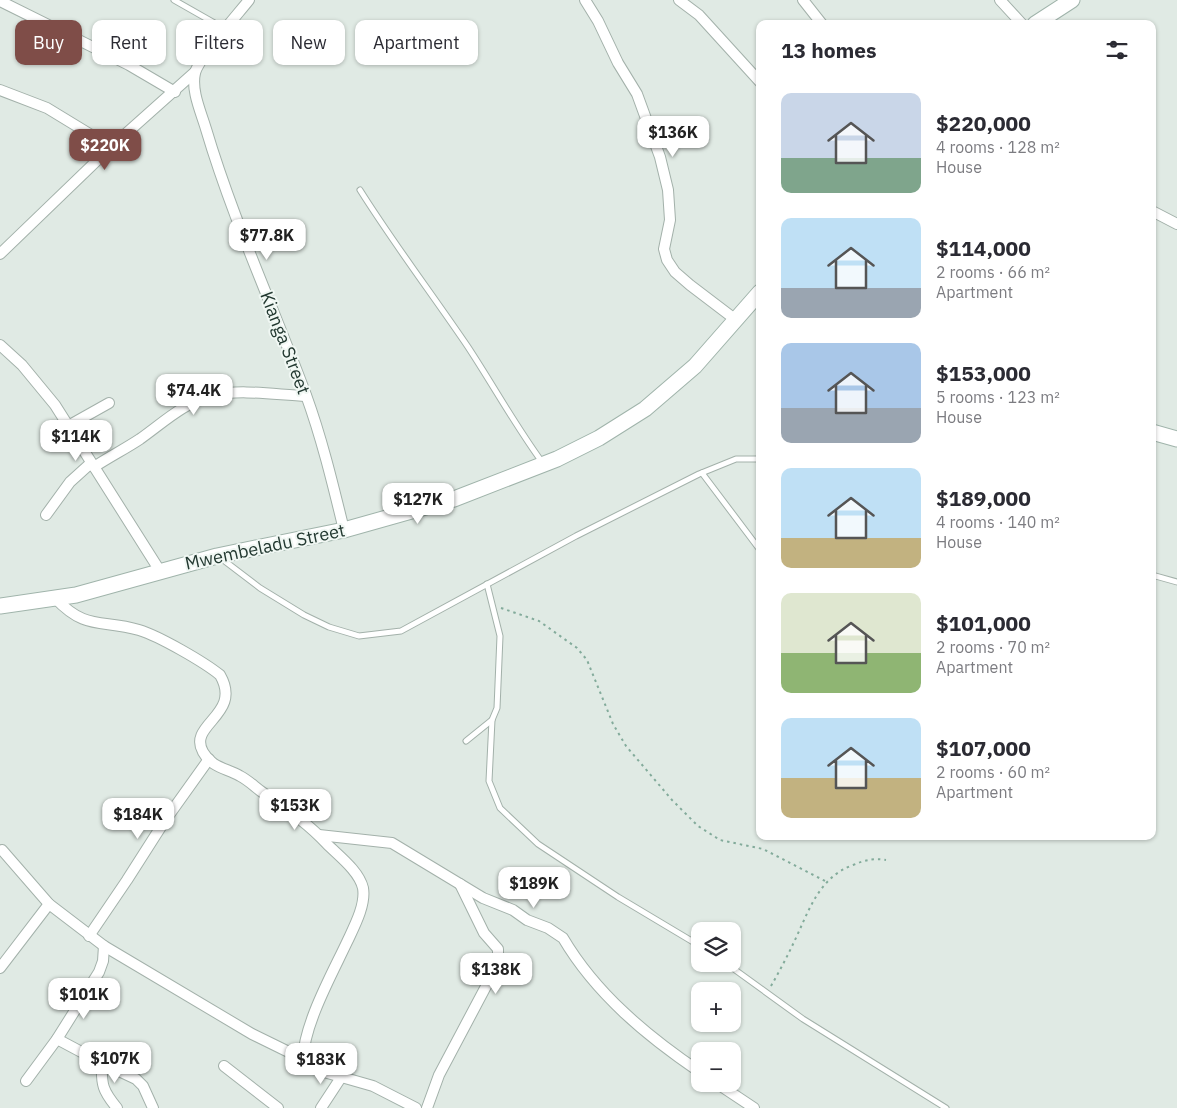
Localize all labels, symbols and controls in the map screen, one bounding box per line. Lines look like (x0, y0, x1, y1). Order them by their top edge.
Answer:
chip: Buy (15, 20, 82, 65)
chip: Rent (92, 20, 166, 65)
chip: Filters (176, 20, 263, 65)
chip: New (273, 20, 345, 65)
chip: Apartment (355, 20, 478, 65)
text: 13 homes (781, 36, 877, 64)
icon: filters (1103, 36, 1131, 64)
text: $220,000 (936, 109, 1031, 137)
icon: home (821, 113, 881, 173)
pin: $136K (638, 116, 708, 158)
text: $136K (648, 122, 698, 142)
pin: $220K (70, 128, 140, 171)
text: $220K (80, 135, 130, 155)
text: 4 rooms · 128 m² (936, 137, 1060, 157)
text: House (936, 157, 982, 177)
pin: $77.8K (226, 218, 308, 261)
text: $77.8K (240, 225, 294, 245)
text: $114,000 (936, 234, 1031, 262)
icon: home (821, 238, 881, 298)
text: 2 rooms · 66 m² (936, 262, 1050, 282)
text: Apartment (936, 282, 1013, 302)
street label: Kianga Street (255, 288, 316, 398)
text: $153,000 (936, 359, 1031, 387)
icon: home (821, 363, 881, 423)
pin: $74.4K (153, 374, 235, 416)
text: $74.4K (167, 380, 221, 400)
text: 5 rooms · 123 m² (936, 387, 1060, 407)
text: House (936, 407, 982, 427)
pin: $114K (41, 420, 111, 462)
text: $114K (51, 426, 101, 446)
pin: $127K (383, 482, 453, 525)
text: $189,000 (936, 484, 1031, 512)
icon: home (821, 488, 881, 548)
text: $127K (393, 489, 443, 509)
text: 4 rooms · 140 m² (936, 512, 1060, 532)
street label: Mwembeladu Street (183, 518, 347, 575)
text: House (936, 532, 982, 552)
text: $101,000 (936, 609, 1031, 637)
icon: home (821, 613, 881, 673)
text: 2 rooms · 70 m² (936, 637, 1050, 657)
text: Apartment (936, 657, 1013, 677)
text: $107,000 (936, 734, 1031, 762)
icon: home (821, 738, 881, 798)
text: 2 rooms · 60 m² (936, 762, 1050, 782)
text: Apartment (936, 782, 1013, 802)
pin: $153K (260, 788, 330, 831)
text: $153K (270, 795, 320, 815)
pin: $184K (103, 798, 173, 840)
text: $184K (113, 804, 163, 824)
pin: $189K (499, 866, 569, 909)
text: $189K (509, 873, 559, 893)
map controls (691, 922, 741, 1092)
button: layers (691, 922, 741, 972)
pin: $138K (461, 952, 531, 995)
text: $138K (471, 959, 521, 979)
pin: $101K (49, 978, 119, 1020)
button: + (691, 982, 741, 1032)
text: $101K (59, 984, 109, 1004)
pin: $107K (80, 1042, 150, 1084)
pin: $183K (286, 1042, 356, 1085)
button: − (691, 1042, 741, 1092)
text: $107K (90, 1048, 140, 1068)
text: $183K (296, 1049, 346, 1069)

